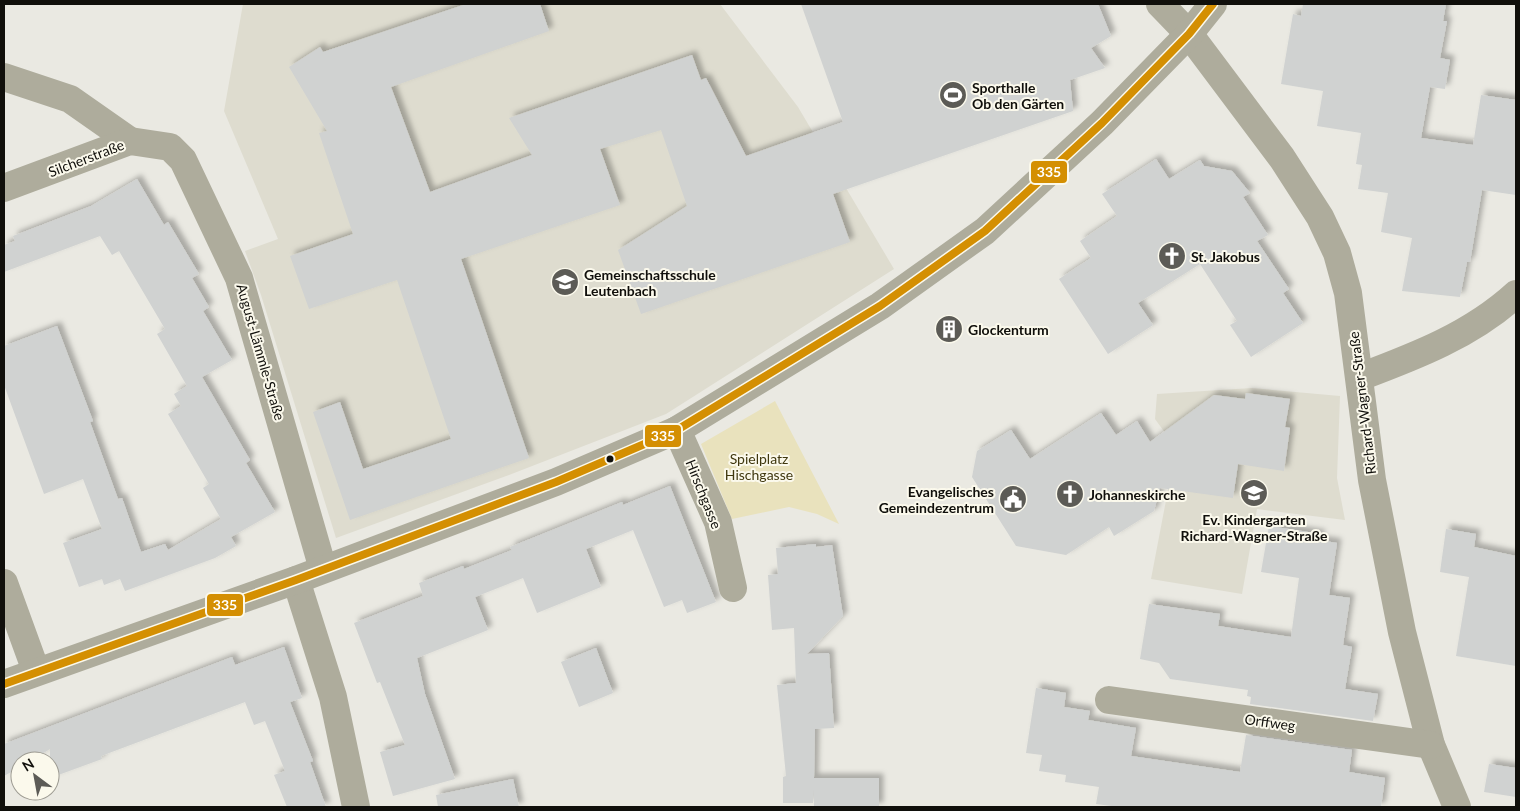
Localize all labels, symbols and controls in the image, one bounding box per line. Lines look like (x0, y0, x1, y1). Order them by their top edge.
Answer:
place label: Sporthalle Ob den Gärten (972, 79, 1064, 112)
sports icon: Sporthalle Ob den Gärten (938, 80, 968, 110)
street label: Silcherstraße (46, 136, 126, 180)
line badge: 335 (1030, 160, 1068, 184)
text: 335 (1037, 163, 1061, 180)
church icon: St. Jakobus (1157, 241, 1187, 271)
place label: St. Jakobus (1191, 248, 1260, 265)
place label: Gemeinschaftsschule Leutenbach (584, 266, 716, 299)
school or university icon: Gemeinschaftsschule Leutenbach (550, 267, 580, 297)
street label: August-Lämmle-Straße (233, 282, 289, 422)
building icon: Glockenturm (934, 314, 964, 344)
place label: Glockenturm (968, 321, 1049, 338)
street label: Richard-Wagner-Straße (1345, 330, 1379, 476)
line badge: 335 (644, 424, 682, 448)
text: 335 (651, 427, 675, 444)
park label: Spielplatz Hischgasse (725, 450, 793, 483)
unlabelled marker (605, 454, 615, 464)
street label: Hirschgasse (682, 457, 726, 531)
school or university icon: Ev. Kindergarten Richard-Wagner-Straße (1239, 478, 1269, 508)
church icon: Johanneskirche (1055, 479, 1085, 509)
place label: Evangelisches Gemeindezentrum (879, 483, 994, 516)
public building icon: Evangelisches Gemeindezentrum (998, 484, 1028, 514)
place label: Johanneskirche (1089, 486, 1186, 503)
place label: Ev. Kindergarten Richard-Wagner-Straße (1181, 511, 1328, 544)
line badge: 335 (206, 593, 244, 617)
text: 335 (213, 596, 237, 613)
street label: Orffweg (1244, 710, 1296, 734)
north arrow (10, 751, 60, 801)
text: N (19, 754, 37, 775)

